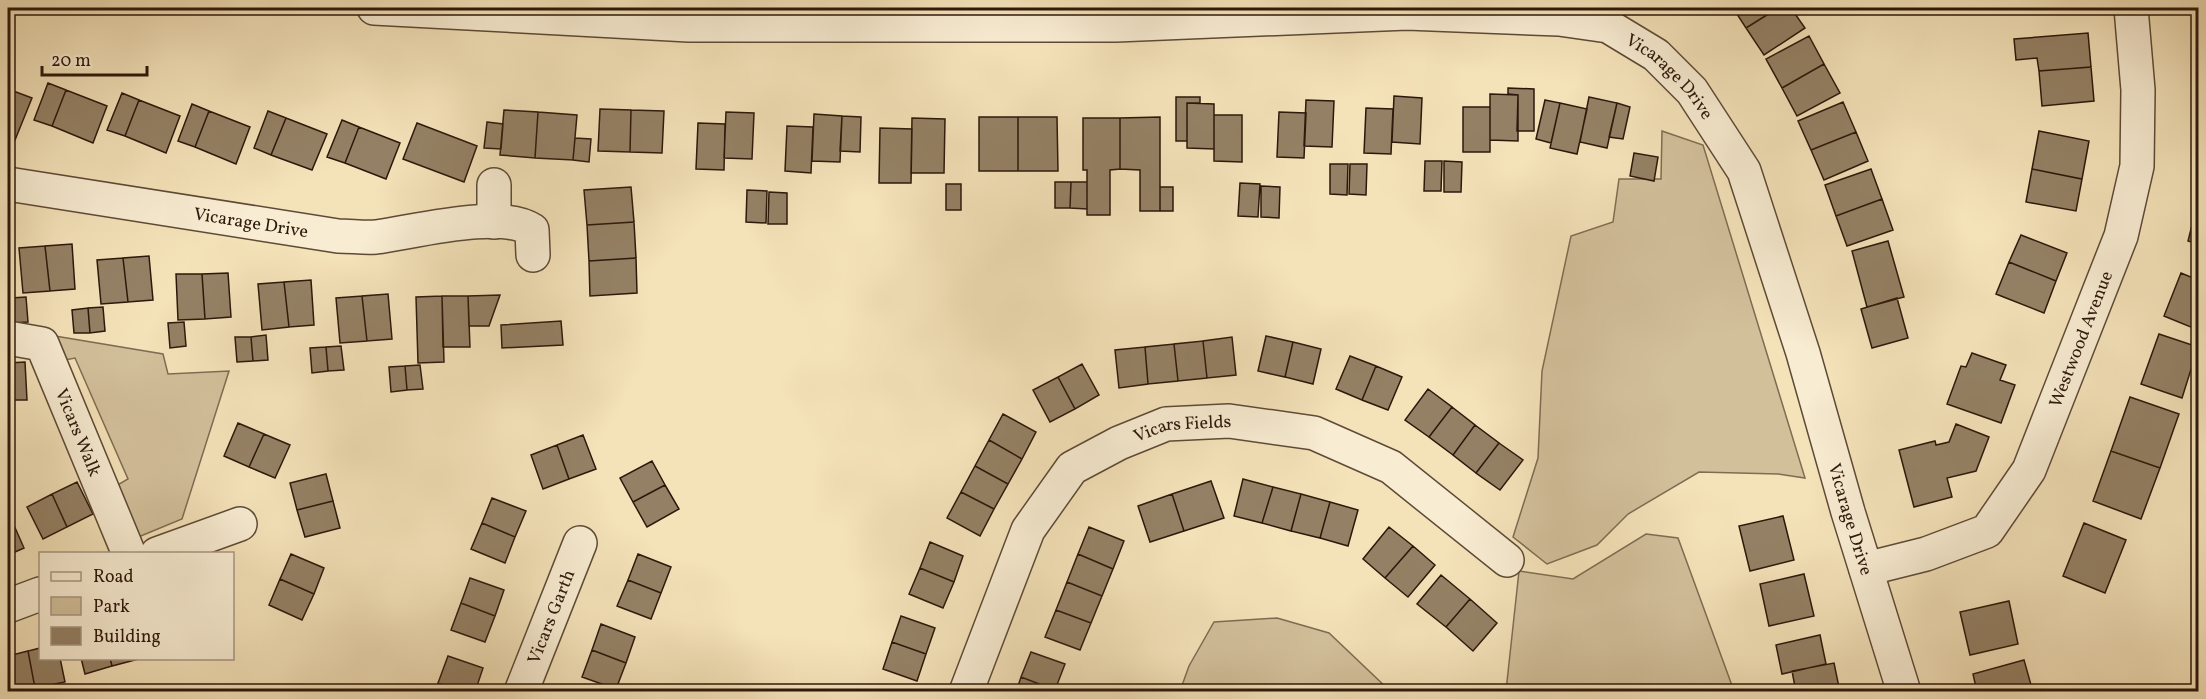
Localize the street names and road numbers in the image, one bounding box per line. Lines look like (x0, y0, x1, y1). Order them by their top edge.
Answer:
street label: Vicarage Drive (1620, 28, 1718, 125)
street label: Vicarage Drive (192, 202, 310, 245)
street label: Westwood Avenue (2044, 267, 2120, 411)
street label: Vicars Walk (48, 385, 107, 481)
street label: Vicars Fields (1130, 410, 1232, 450)
street label: Vicarage Drive (1821, 461, 1878, 579)
street label: Vicars Garth (522, 566, 582, 668)

